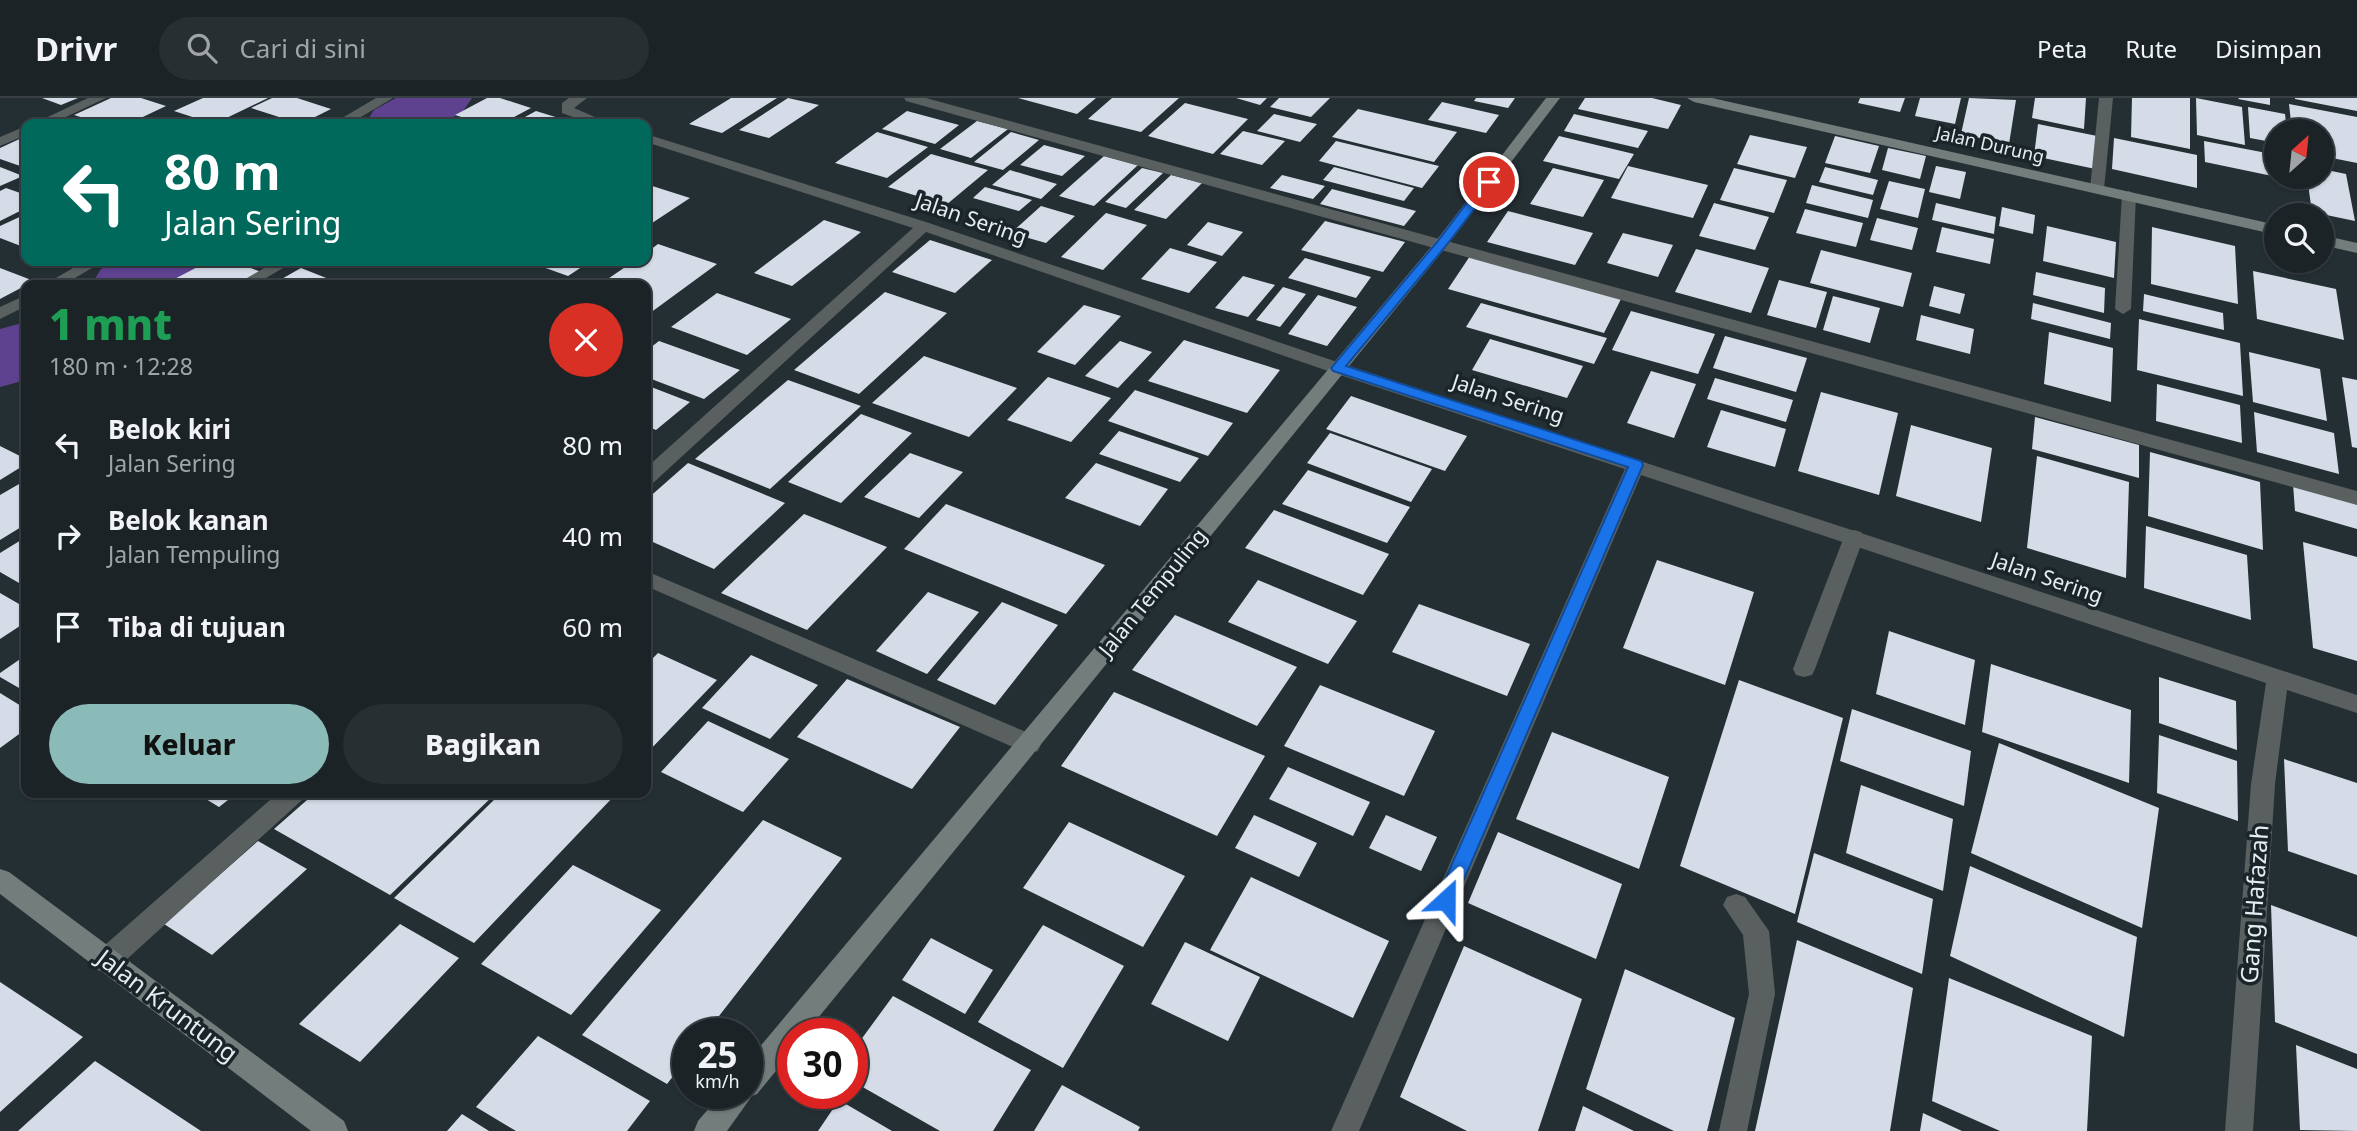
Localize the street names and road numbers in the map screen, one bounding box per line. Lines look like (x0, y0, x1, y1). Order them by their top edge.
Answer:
street label: Jalan Durung (1932, 119, 2047, 168)
street label: Jalan Sering (910, 185, 1031, 250)
street label: Jalan Sering (1447, 366, 1568, 429)
street label: Jalan Tempuling (1091, 522, 1213, 664)
street label: Jalan Sering (1986, 544, 2107, 609)
street label: Gang Hafazah (2231, 823, 2276, 985)
street label: Jalan Kruntung (89, 940, 245, 1069)

